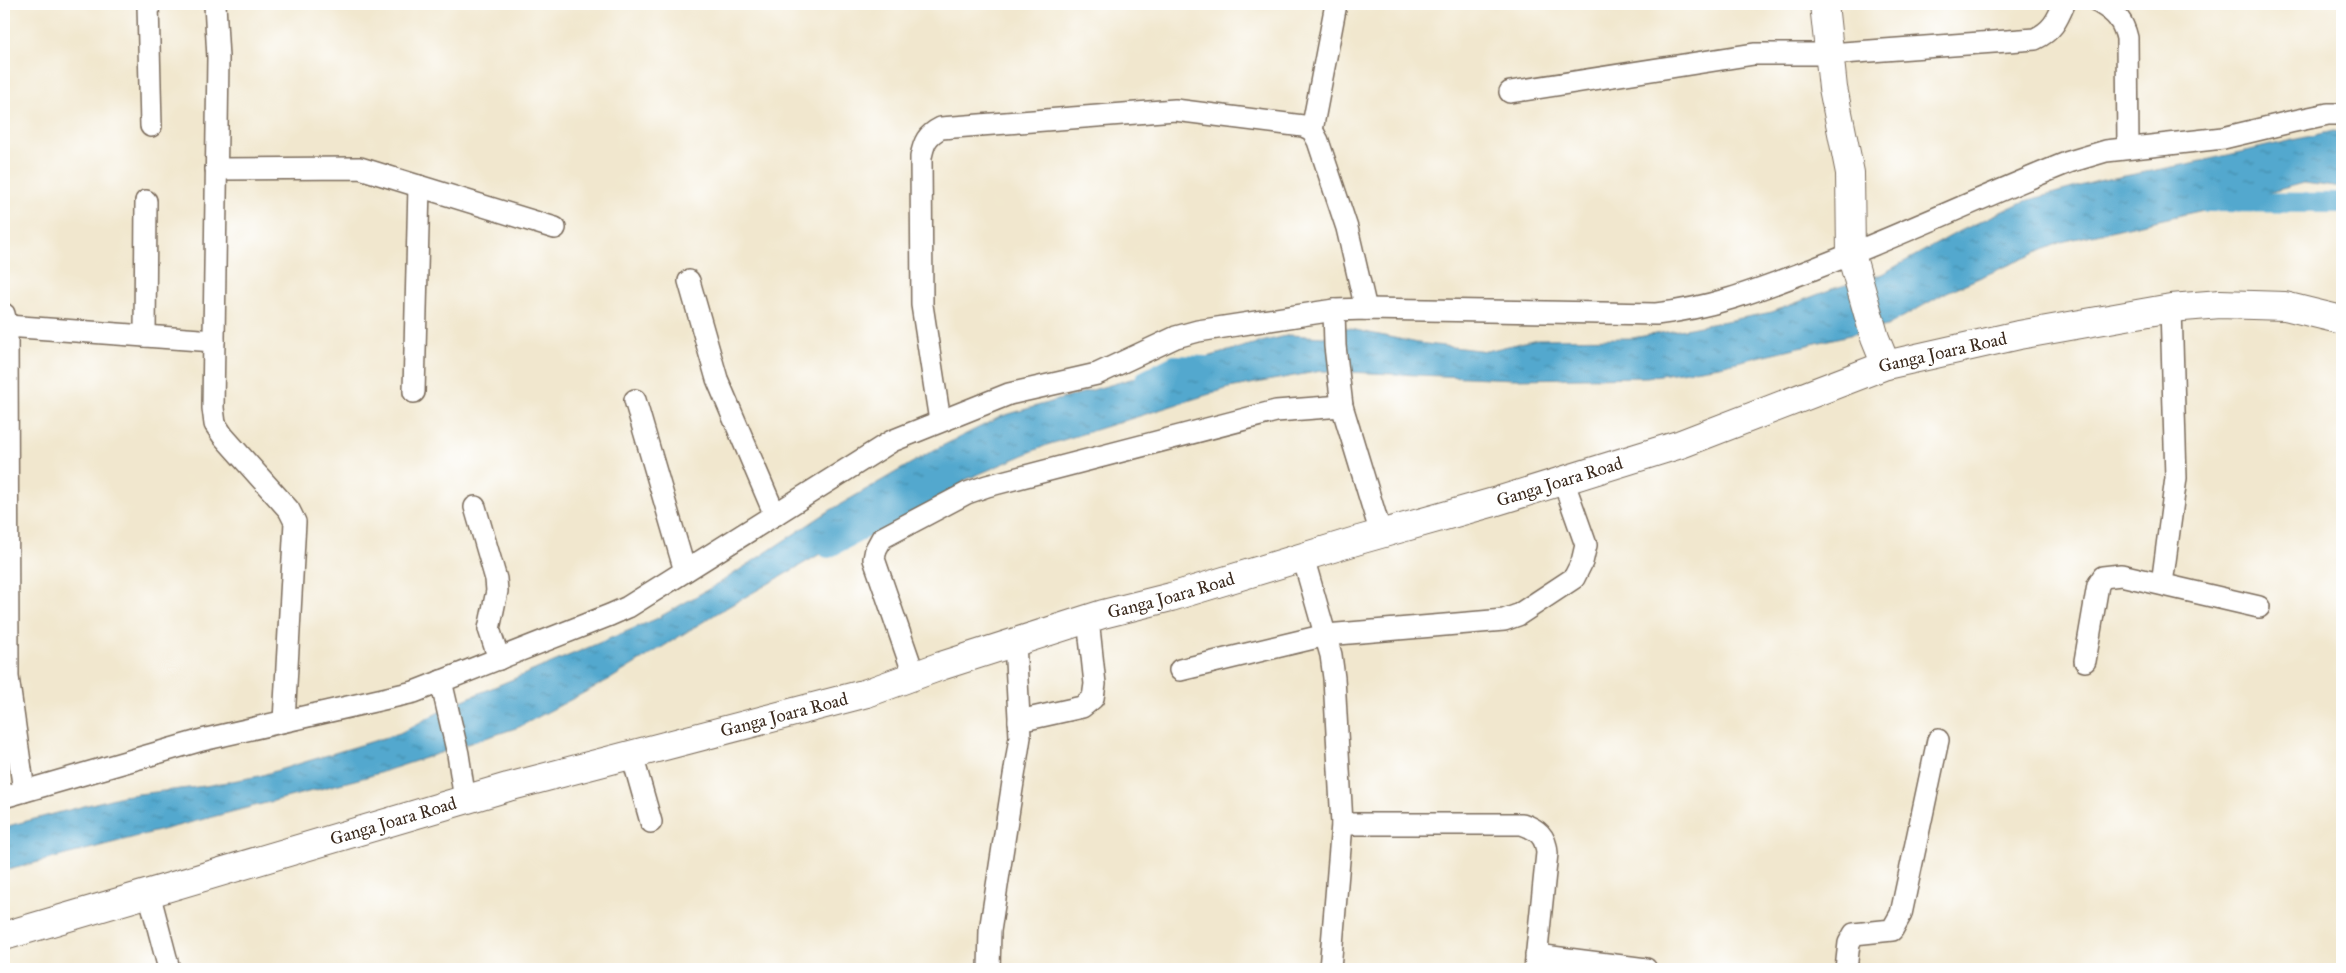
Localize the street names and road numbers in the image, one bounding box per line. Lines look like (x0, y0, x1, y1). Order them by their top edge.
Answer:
street label: Ganga Joara Road (1875, 327, 2009, 378)
street label: Ganga Joara Road (1494, 452, 1625, 512)
street label: Ganga Joara Road (1105, 567, 1237, 623)
street label: Ganga Joara Road (718, 687, 850, 742)
street label: Ganga Joara Road (328, 792, 459, 850)

